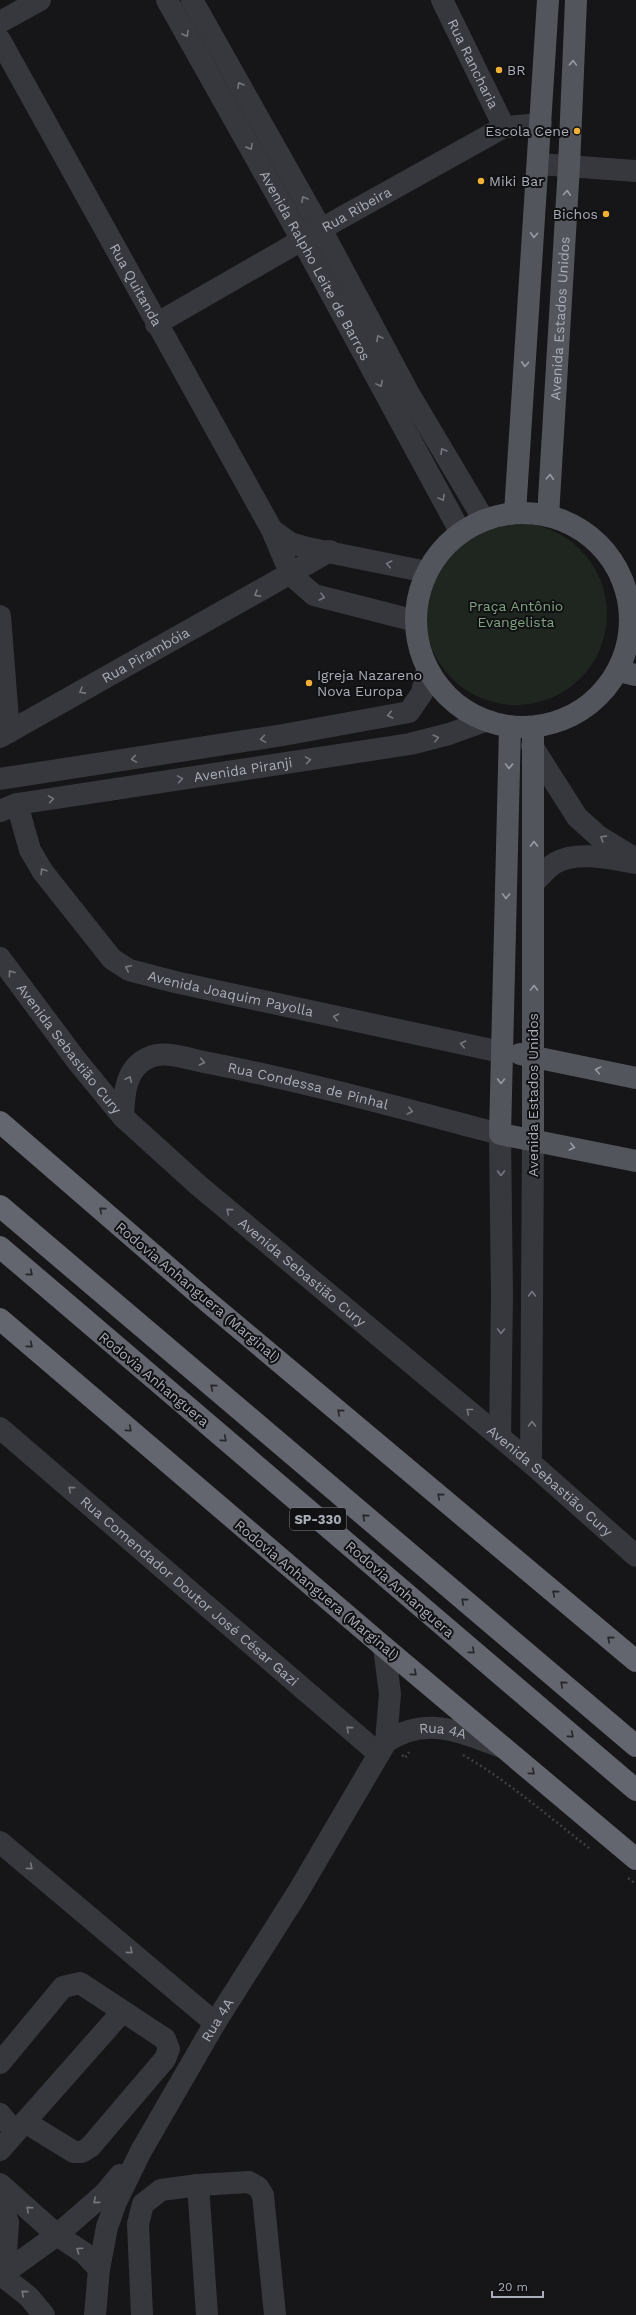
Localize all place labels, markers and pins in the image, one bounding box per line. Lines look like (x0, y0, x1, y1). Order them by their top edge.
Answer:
place label: BR (507, 62, 525, 78)
marker: BR (494, 65, 504, 75)
place label: Escola Cene (485, 123, 569, 139)
marker: Escola Cene (572, 126, 582, 136)
place label: Miki Bar (489, 173, 544, 189)
marker: Miki Bar (476, 176, 486, 186)
place label: Bichos (553, 206, 598, 222)
marker: Bichos (601, 209, 611, 219)
place label: Igreja Nazareno Nova Europa (317, 667, 422, 699)
marker: Igreja Nazareno Nova Europa (304, 678, 314, 688)

